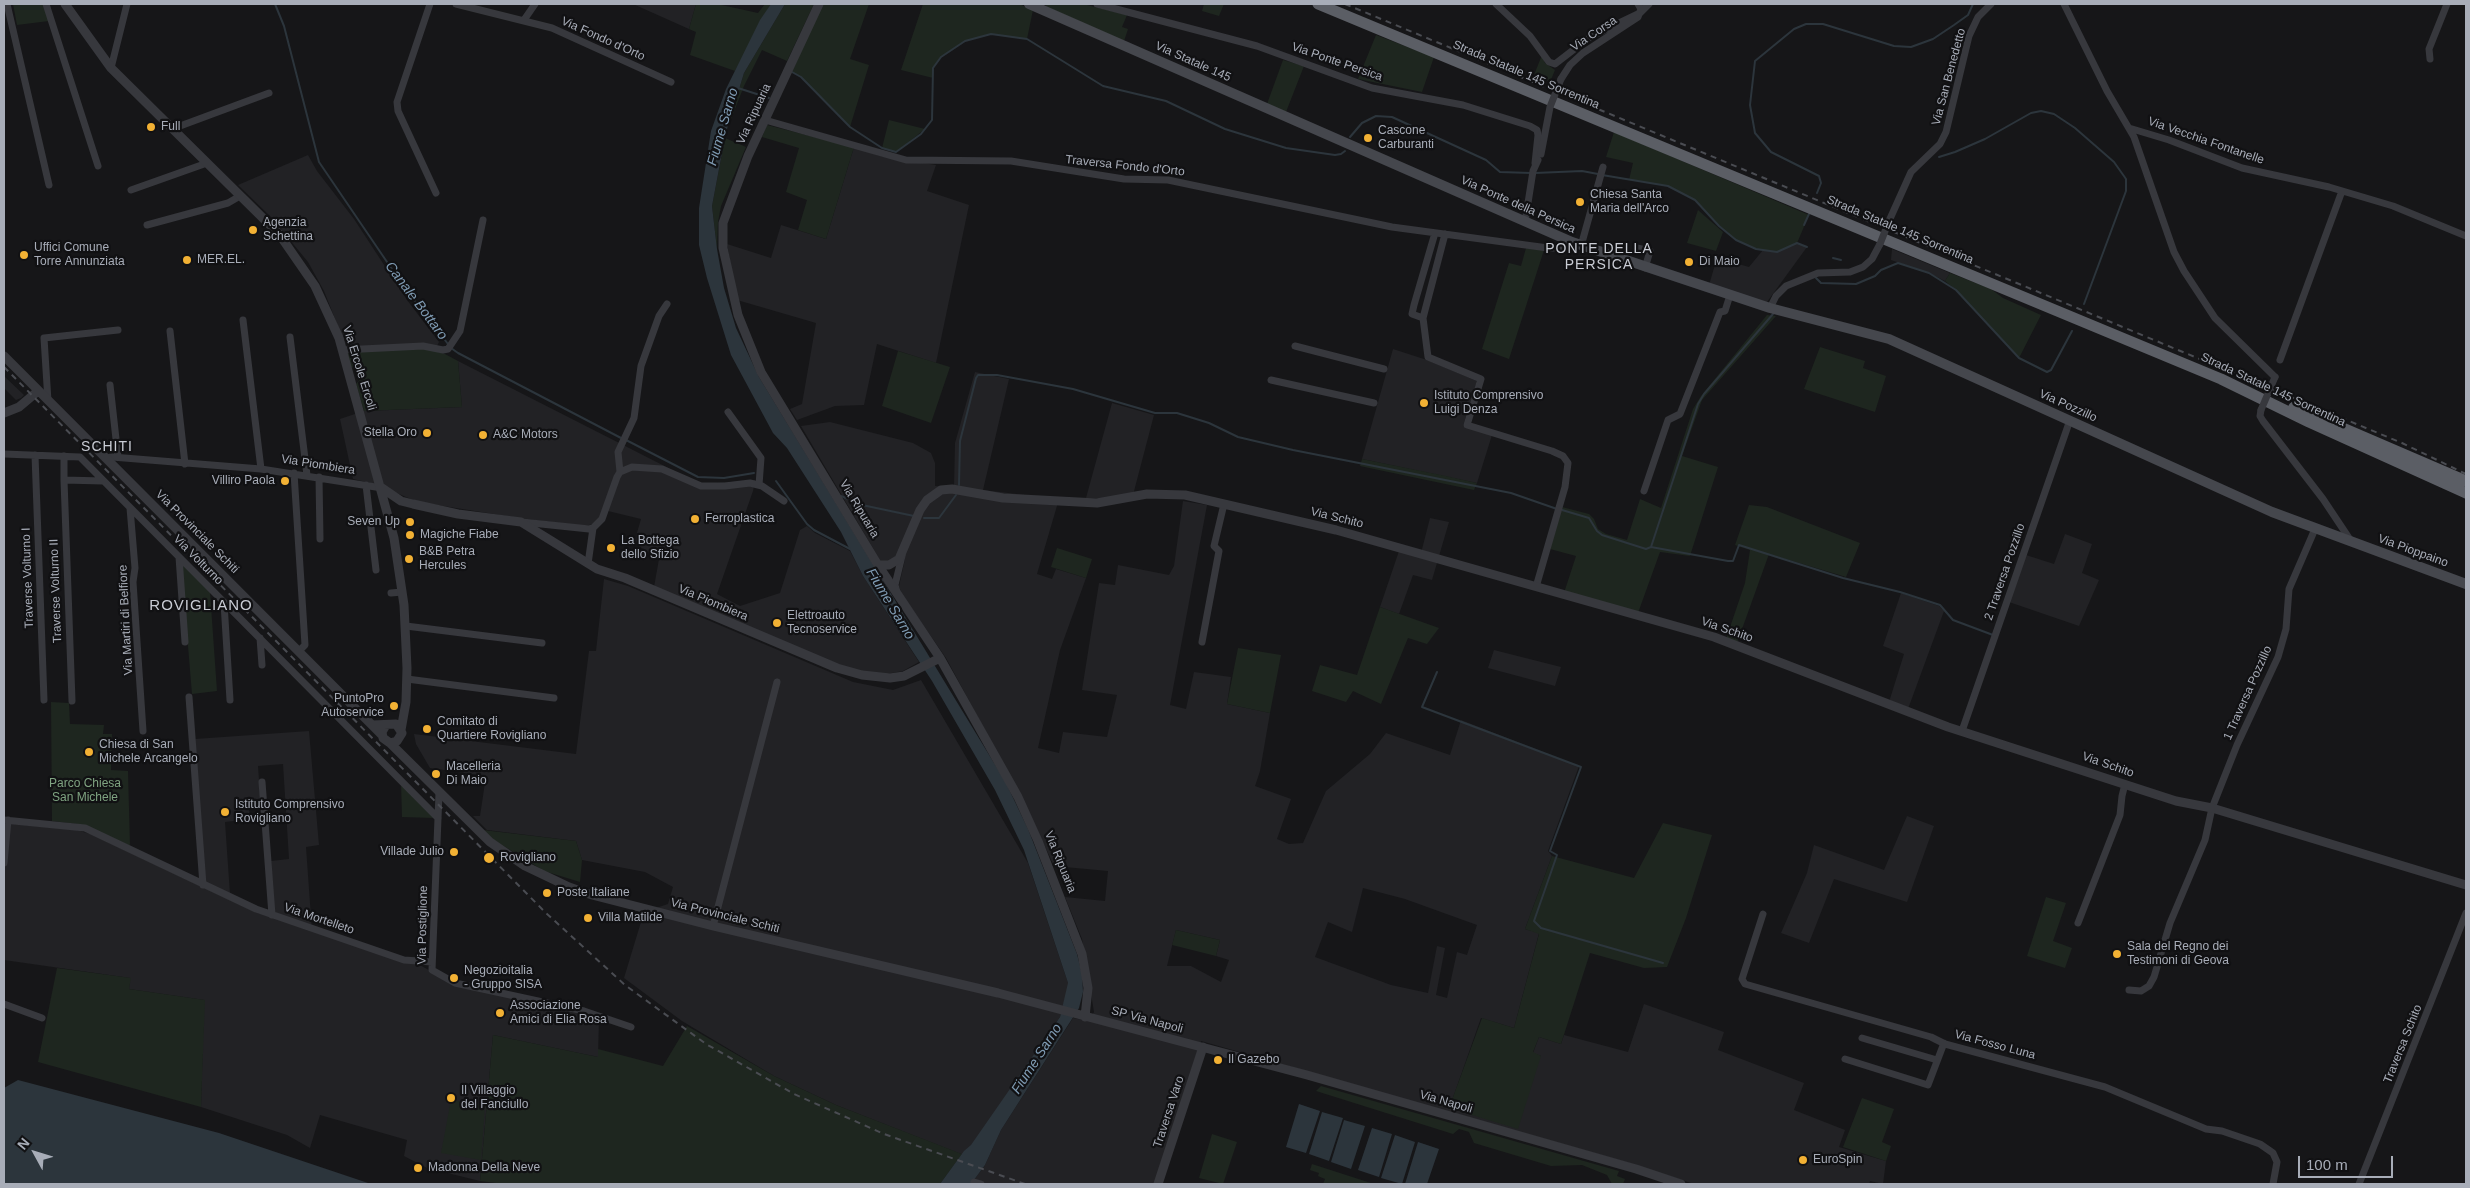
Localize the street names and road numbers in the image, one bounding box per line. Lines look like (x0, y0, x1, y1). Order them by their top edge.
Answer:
street label: Via Corsa (1568, 13, 1620, 55)
street label: Via Fondo d'Orto (559, 14, 647, 64)
street label: Via San Benedetto (1929, 27, 1969, 127)
street label: Strada Statale 145 Sorrentina (1450, 37, 1602, 113)
street label: Via Statale 145 (1153, 39, 1233, 85)
street label: Via Ponte Persica (1290, 40, 1384, 84)
street label: Via Ripuaria (734, 81, 774, 147)
street label: Via Vecchia Fontanelle (2146, 114, 2266, 168)
street label: Traversa Fondo d'Orto (1065, 153, 1185, 179)
street label: Via Ponte della Persica (1458, 173, 1578, 237)
street label: Strada Statale 145 Sorrentina (1824, 192, 1976, 268)
street label: Via Ercole Ercoli (339, 324, 379, 412)
street label: Strada Statale 145 Sorrentina (2198, 350, 2348, 430)
street label: Via Pozzillo (2037, 387, 2099, 425)
street label: Via Piombiera (280, 452, 356, 478)
street label: Via Ripuaria (836, 477, 882, 541)
street label: Via Provinciale Schiti (152, 487, 242, 577)
street label: Via Schito (1309, 505, 1365, 531)
street label: 2 Traversa Pozzillo (1982, 522, 2028, 622)
street label: Traverse Volturno I (19, 527, 37, 629)
street label: Via Volturno (170, 532, 226, 588)
street label: Via Pioppaino (2376, 532, 2450, 570)
street label: Traverse Volturno II (47, 539, 65, 643)
street label: Via Martiri di Belfiore (116, 564, 136, 676)
street label: Via Piombiera (676, 582, 750, 624)
street label: Via Schito (1699, 614, 1755, 646)
street label: 1 Traversa Pozzillo (2221, 644, 2275, 742)
street label: Via Schito (2080, 749, 2136, 781)
street label: Via Ripuaria (1041, 829, 1079, 895)
street label: Via Postiglione (415, 885, 431, 965)
street label: Via Provinciale Schiti (669, 895, 781, 937)
street label: Via Mortelleto (282, 900, 356, 938)
street label: SP Via Napoli (1109, 1003, 1185, 1037)
street label: Traversa Schito (2381, 1003, 2425, 1085)
street label: Via Fosso Luna (1953, 1027, 2037, 1063)
street label: Traversa Varo (1151, 1074, 1187, 1150)
street label: Via Napoli (1418, 1088, 1474, 1116)

